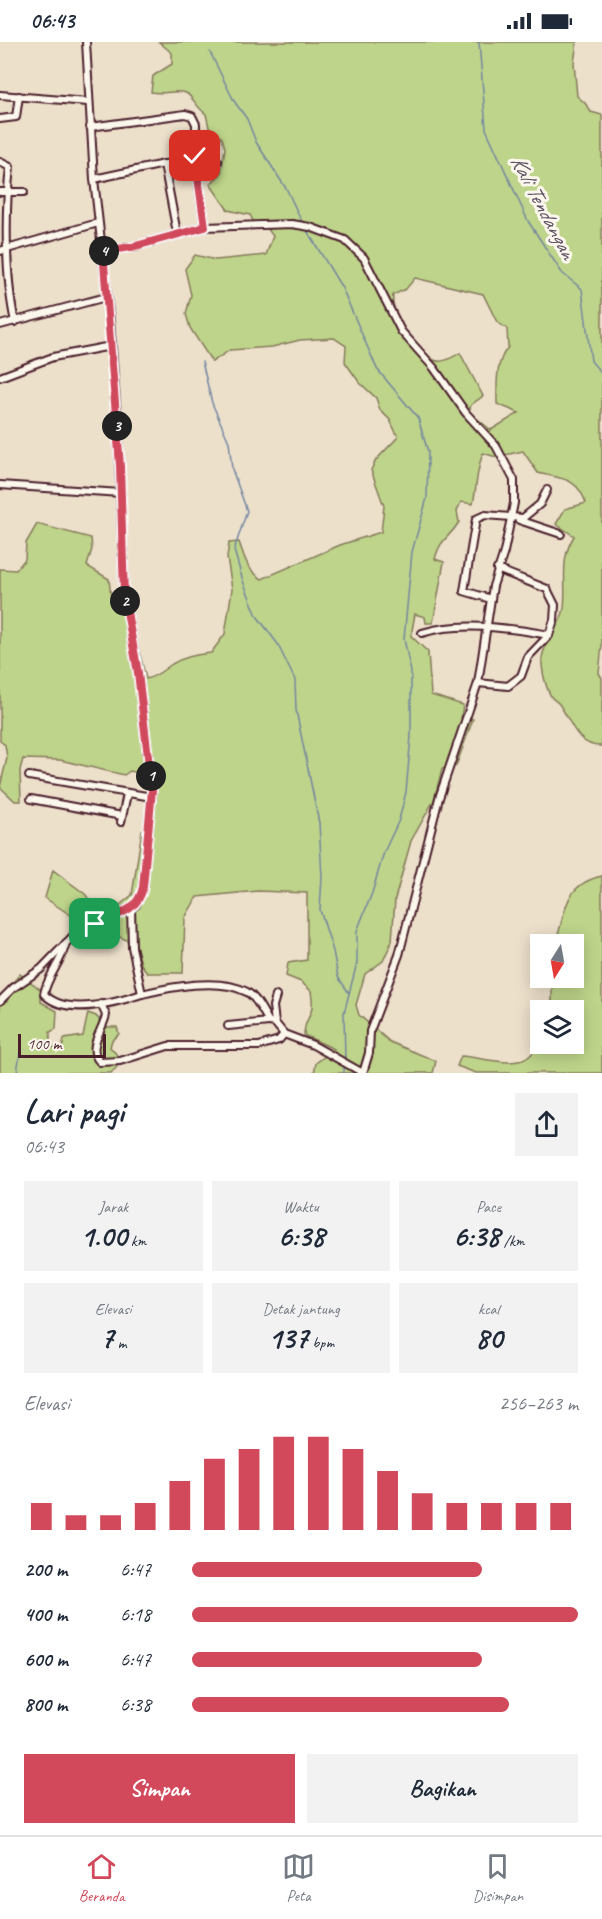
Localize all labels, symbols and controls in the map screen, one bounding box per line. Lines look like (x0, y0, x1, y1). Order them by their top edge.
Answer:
text: 06:43 (30, 7, 74, 35)
pin (169, 130, 220, 181)
icon: check (178, 139, 211, 172)
water label: Kali Tendangan (504, 150, 583, 266)
pin: 4 (89, 236, 119, 266)
text: 4 (100, 241, 108, 261)
pin: 3 (102, 411, 132, 441)
text: 3 (113, 416, 121, 436)
pin: 2 (110, 586, 140, 616)
text: 2 (121, 591, 129, 611)
pin: 1 (136, 761, 166, 791)
text: 1 (147, 766, 155, 786)
pin (69, 898, 120, 949)
icon: arrive (78, 907, 111, 940)
north arrow (530, 934, 584, 988)
map controls (530, 934, 584, 1054)
button: layers (530, 1000, 584, 1054)
scale bar (18, 1031, 106, 1058)
text: 100 m (27, 1034, 61, 1054)
text: Lari pagi (24, 1090, 124, 1132)
button: share (515, 1093, 578, 1156)
text: 06:43 (24, 1134, 64, 1159)
text: Jarak (98, 1197, 128, 1217)
text: Waktu (283, 1197, 319, 1217)
text: Pace (476, 1197, 501, 1217)
text: 1.00 (80, 1217, 127, 1255)
text: 6:38 (277, 1217, 325, 1255)
text: 6:38 (453, 1217, 500, 1255)
text: km (127, 1231, 146, 1251)
text: /km (500, 1231, 525, 1251)
text: Elevasi (95, 1299, 132, 1319)
text: Detak jantung (262, 1299, 340, 1319)
text: kcal (478, 1299, 499, 1319)
text: 7 (100, 1319, 114, 1357)
text: 137 (268, 1319, 308, 1357)
text: 80 (475, 1319, 502, 1357)
text: m (114, 1333, 126, 1353)
text: bpm (308, 1333, 334, 1353)
text: Elevasi (24, 1391, 70, 1416)
text: 256–263 m (499, 1391, 578, 1416)
text: 200 m (24, 1557, 67, 1582)
text: 6:47 (120, 1557, 151, 1582)
text: 400 m (24, 1602, 67, 1627)
text: 6:18 (120, 1602, 151, 1627)
text: 600 m (24, 1647, 68, 1672)
text: 6:47 (120, 1647, 151, 1672)
text: 800 m (24, 1692, 67, 1717)
text: 6:38 (120, 1692, 151, 1717)
button: Simpan (24, 1754, 295, 1823)
button: Bagikan (307, 1754, 578, 1823)
tab: Beranda (79, 1850, 125, 1906)
tab: Peta (282, 1850, 315, 1906)
tab: Disimpan (473, 1850, 523, 1906)

